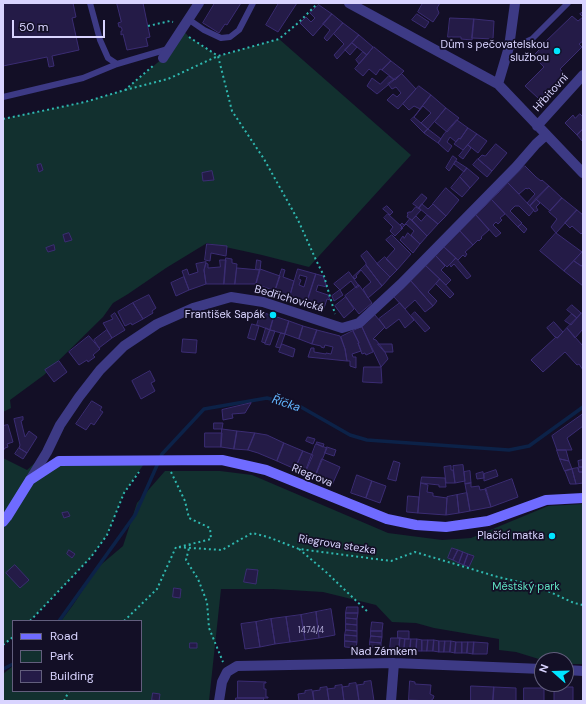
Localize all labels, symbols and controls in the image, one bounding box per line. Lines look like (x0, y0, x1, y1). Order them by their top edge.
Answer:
scale bar (14, 12, 107, 38)
text: 50 m (19, 19, 48, 35)
place label: Dům s pečovatelskou službou (441, 38, 549, 64)
marker: Dům s pečovatelskou službou (552, 46, 562, 56)
street label: Hřbitovní (531, 71, 571, 115)
street label: Bedřichovická (253, 283, 325, 315)
place label: František Sapák (185, 308, 265, 322)
marker: František Sapák (268, 310, 278, 320)
water label: Říčka (270, 393, 302, 415)
street label: Riegrova (290, 462, 334, 490)
place label: Plačící matka (477, 529, 544, 543)
marker: Plačící matka (547, 531, 557, 541)
street label: Riegrova stezka (297, 532, 377, 558)
park label: Městský park (492, 580, 560, 594)
legend (12, 620, 142, 692)
house number: 1474/4 (298, 626, 324, 636)
text: Road (50, 628, 78, 644)
street label: Nad Zámkem (351, 645, 417, 659)
text: Park (50, 648, 74, 664)
north arrow (534, 652, 574, 692)
text: N (536, 662, 552, 674)
text: Building (50, 668, 94, 684)

